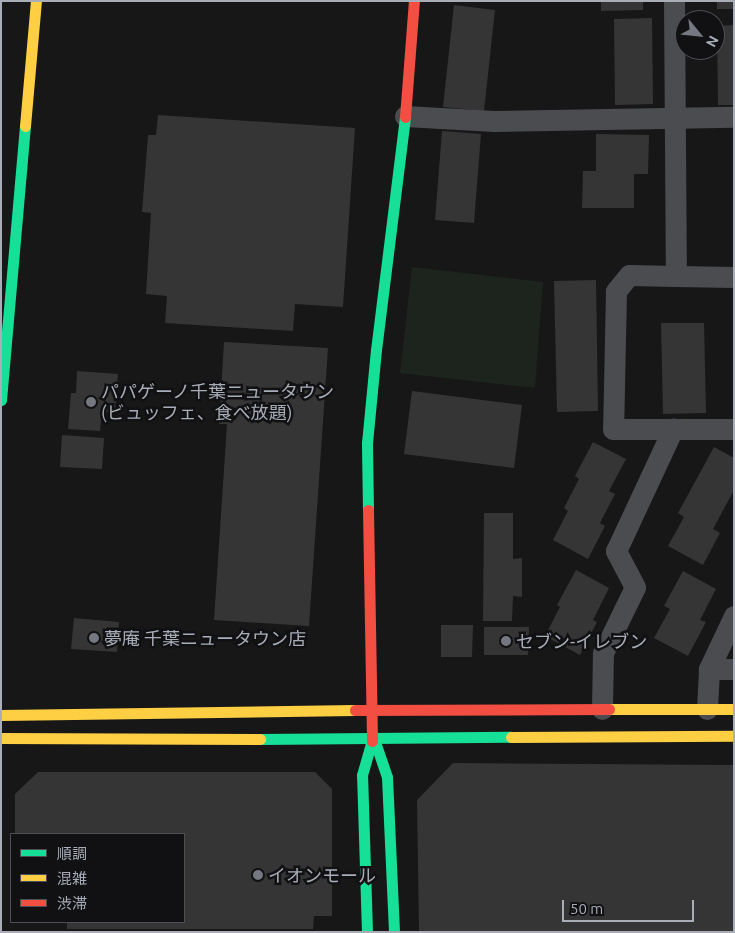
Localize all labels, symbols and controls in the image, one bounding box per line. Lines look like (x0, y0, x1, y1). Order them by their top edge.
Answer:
north arrow (675, 10, 725, 60)
text: N (703, 33, 722, 50)
place label: パパゲーノ千葉ニュータウン (ビュッフェ、食べ放題) (101, 381, 335, 424)
marker: パパゲーノ千葉ニュータウン (ビュッフェ、食べ放題) (85, 396, 97, 408)
place label: 夢庵 千葉ニュータウン店 (104, 627, 306, 649)
place label: セブン-イレブン (516, 630, 647, 652)
marker: 夢庵 千葉ニュータウン店 (88, 632, 100, 644)
marker: セブン-イレブン (500, 635, 512, 647)
legend (10, 833, 185, 923)
text: 順調 (57, 845, 87, 862)
place label: イオンモール (268, 864, 376, 886)
marker: イオンモール (252, 869, 264, 881)
text: 混雑 (57, 870, 87, 887)
scale bar (565, 890, 698, 922)
text: 渋滞 (57, 895, 87, 912)
text: 50 m (570, 900, 603, 917)

